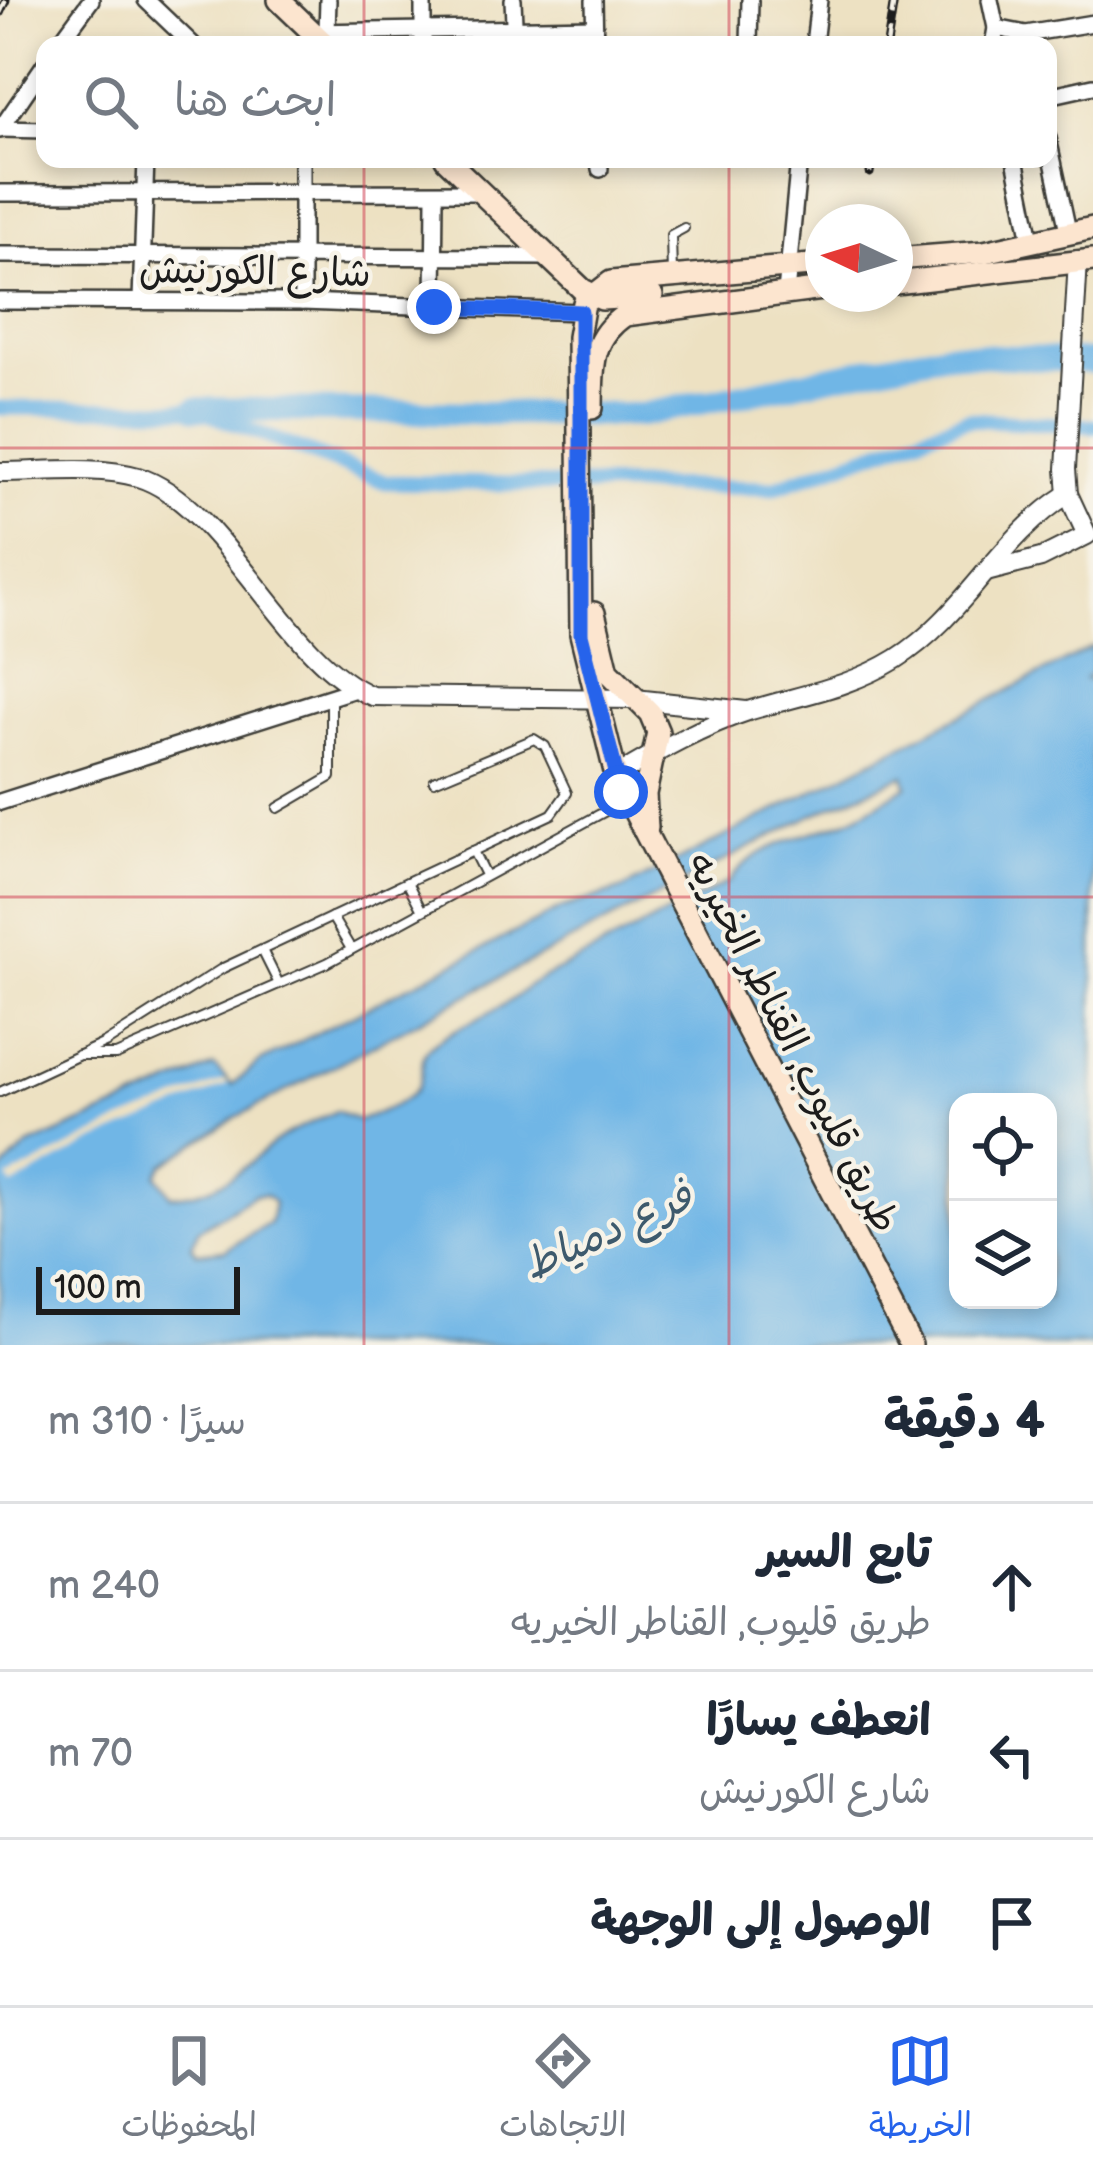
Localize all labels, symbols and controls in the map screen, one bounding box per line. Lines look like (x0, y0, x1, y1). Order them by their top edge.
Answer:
search box (36, 36, 1057, 168)
icon: search (78, 69, 144, 135)
text: ابحث هنا (174, 74, 337, 129)
north arrow (805, 204, 913, 312)
street label: شارع الكورنيش (139, 247, 371, 300)
route end (407, 280, 461, 334)
route start (594, 765, 648, 819)
street label: طريق قليوب, القناطر الخيريه (675, 845, 908, 1241)
map controls (949, 1093, 1057, 1309)
button: locate (949, 1093, 1057, 1201)
water label: فرع دمياط (516, 1171, 703, 1293)
button: layers (949, 1201, 1057, 1309)
scale bar (36, 1261, 240, 1314)
text: 100 m (54, 1268, 142, 1308)
text: 4 دقيقة (884, 1391, 1045, 1452)
text: سيرًا · 310 m (48, 1399, 246, 1446)
text: تابع السير (758, 1526, 931, 1581)
icon: ahead (979, 1554, 1045, 1620)
text: 240 m (48, 1563, 160, 1610)
text: طريق قليوب, القناطر الخيريه (511, 1600, 931, 1647)
text: انعطف يسارًا (706, 1694, 931, 1749)
icon: left (979, 1722, 1045, 1788)
text: 70 m (48, 1731, 133, 1778)
text: شارع الكورنيش (699, 1768, 931, 1815)
icon: arrive (979, 1890, 1045, 1956)
text: الوصول إلى الوجهة (590, 1894, 931, 1949)
tab: المحفوظات (121, 2028, 257, 2154)
tab: الاتجاهات (499, 2028, 627, 2154)
tab: الخريطة (869, 2028, 972, 2154)

